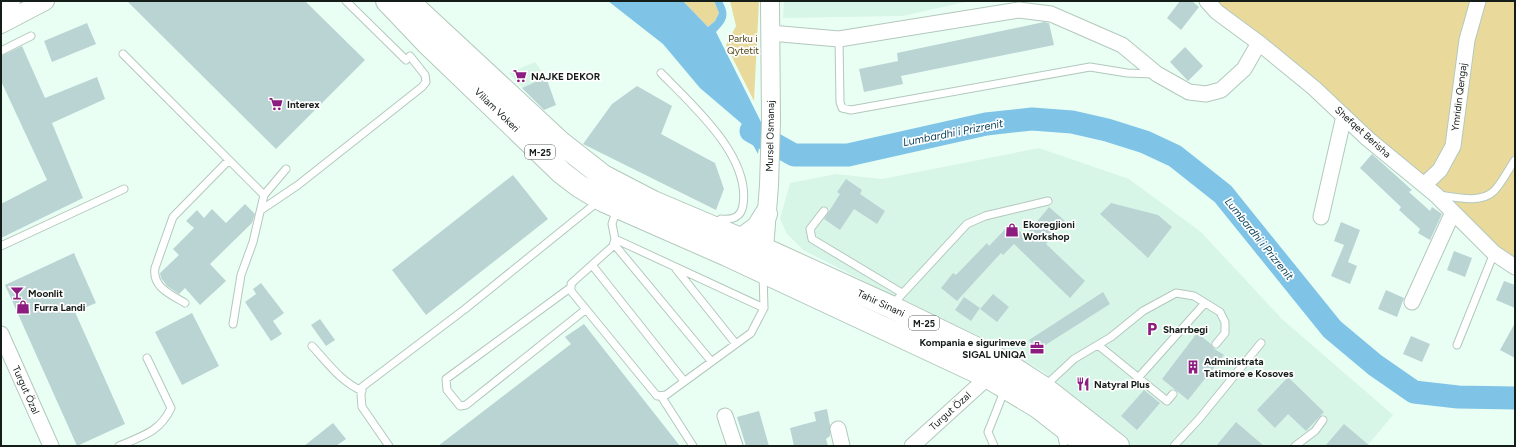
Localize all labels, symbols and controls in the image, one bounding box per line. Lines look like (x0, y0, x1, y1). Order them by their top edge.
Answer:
park label: Parku i Qytetit (727, 32, 759, 57)
street label: Ymridin Qengaj (1448, 62, 1470, 132)
supermarket icon: NAJKE DEKOR (512, 68, 528, 84)
place label: NAJKE DEKOR (531, 70, 601, 83)
street label: Viliam Vokeri (472, 85, 522, 135)
supermarket icon: Interex (268, 96, 284, 112)
place label: Interex (287, 98, 320, 111)
street label: Mursel Osmanaj (763, 100, 777, 172)
street label: Shefqet Berisha (1332, 103, 1394, 161)
water label: Lumbardhi i Prizrenit (902, 117, 1005, 149)
road number: M-25 (525, 145, 555, 159)
water label: Lumbardhi i Prizrenit (1222, 195, 1297, 283)
place label: Ekoregjioni Workshop (1023, 218, 1075, 243)
shop icon: Ekoregjioni Workshop (1004, 222, 1020, 238)
bar icon: Moonlit (9, 285, 25, 301)
street label: Tahir Sinani (855, 286, 907, 320)
place label: Moonlit (28, 287, 63, 300)
shop icon: Furra Landi (15, 299, 31, 315)
place label: Furra Landi (34, 301, 86, 314)
road number: M-25 (909, 316, 939, 330)
parking icon: Sharrbegi (1144, 321, 1160, 337)
place label: Sharrbegi (1163, 323, 1208, 336)
place label: Kompania e sigurimeve SIGAL UNIQA (919, 336, 1027, 361)
office icon: Kompania e sigurimeve SIGAL UNIQA (1029, 340, 1045, 356)
place label: Administrata Tatimore e Kosoves (1204, 355, 1294, 380)
building icon: Administrata Tatimore e Kosoves (1185, 359, 1201, 375)
street label: Turgut Özal (10, 364, 42, 416)
restaurant icon: Natyral Plus (1075, 376, 1091, 392)
place label: Natyral Plus (1094, 378, 1150, 391)
street label: Turgut Özal (926, 389, 974, 433)

